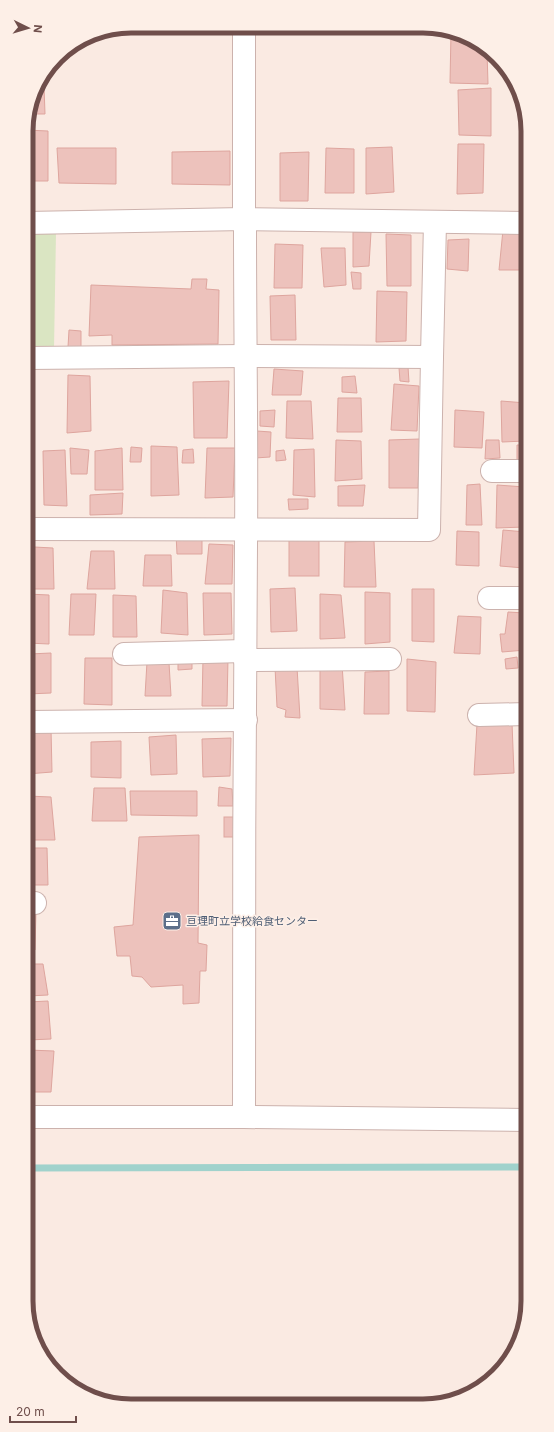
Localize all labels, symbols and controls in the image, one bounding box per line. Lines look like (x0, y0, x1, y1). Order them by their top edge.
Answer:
north arrow (8, 8, 48, 48)
text: N (31, 24, 45, 34)
office icon: 亘理町立学校給食センター (161, 910, 183, 932)
place label: 亘理町立学校給食センター (186, 914, 318, 928)
scale bar (10, 1398, 76, 1424)
text: 20 m (16, 1404, 45, 1419)

